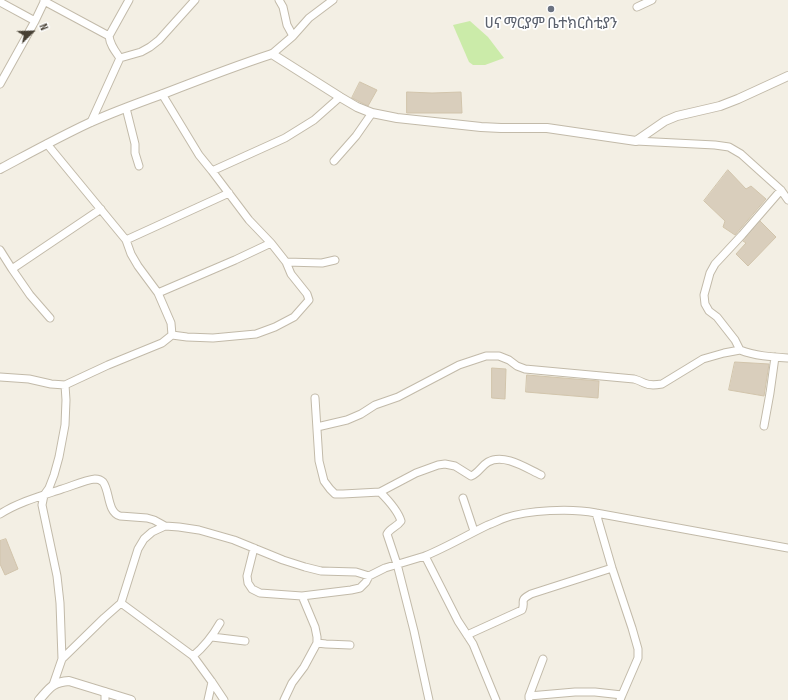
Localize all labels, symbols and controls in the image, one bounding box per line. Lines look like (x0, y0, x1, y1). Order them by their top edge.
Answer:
marker: ሀና ማርያም ቤተክርስቲያን (546, 4, 556, 14)
north arrow (12, 12, 52, 52)
place label: ሀና ማርያም ቤተክርስቲያን (485, 15, 617, 33)
text: N (36, 22, 51, 32)

